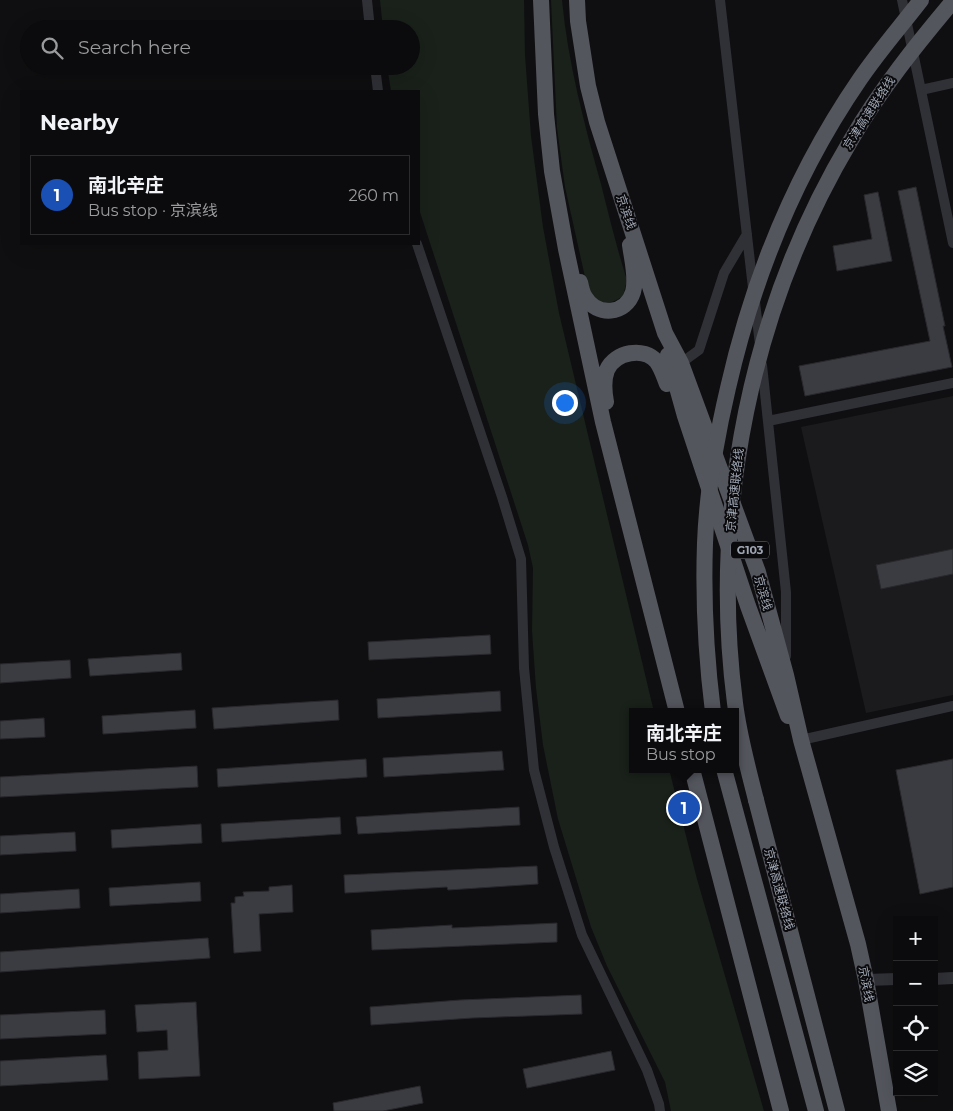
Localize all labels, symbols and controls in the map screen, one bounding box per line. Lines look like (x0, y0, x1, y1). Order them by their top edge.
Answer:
search box (20, 20, 420, 75)
icon: search (38, 34, 66, 62)
text: Search here (78, 36, 191, 59)
street label: 京津高速联络线 (839, 73, 898, 152)
text: Nearby (40, 110, 119, 135)
text: 南北辛庄 (88, 174, 164, 197)
text: 1 (54, 186, 60, 205)
text: 260 m (348, 186, 399, 205)
street label: 京滨线 (614, 192, 639, 231)
text: Bus stop · 京滨线 (88, 201, 218, 220)
your location (552, 390, 578, 416)
street label: 京津高速联络线 (723, 447, 746, 533)
road number: G103 (731, 542, 769, 558)
street label: 京滨线 (751, 573, 776, 612)
popup (629, 708, 739, 773)
text: 南北辛庄 (646, 722, 722, 745)
text: Bus stop (646, 745, 716, 764)
pin: 1 (668, 789, 700, 827)
street label: 京津高速联络线 (761, 846, 798, 931)
map controls (893, 916, 938, 1096)
button: + (893, 916, 938, 961)
button: − (893, 961, 938, 1006)
street label: 京滨线 (856, 965, 877, 1003)
button: locate (893, 1006, 938, 1051)
button: layers (893, 1051, 938, 1096)

